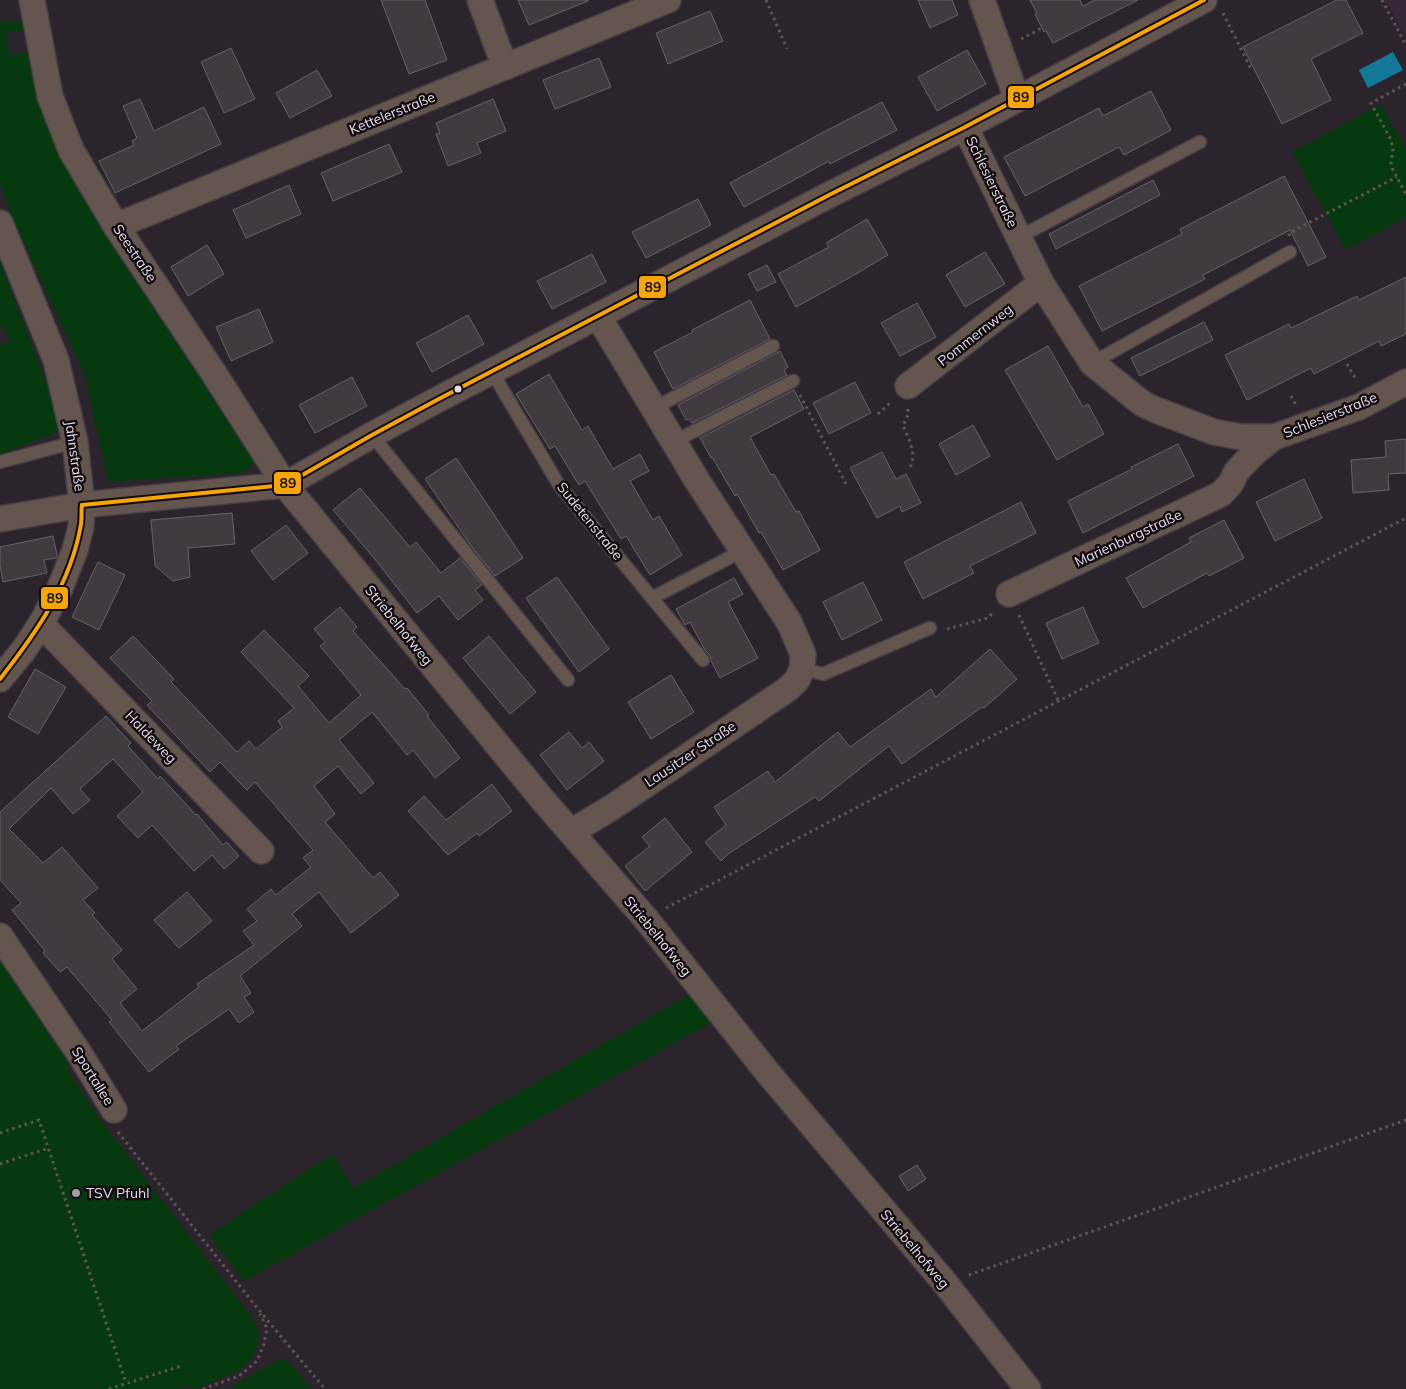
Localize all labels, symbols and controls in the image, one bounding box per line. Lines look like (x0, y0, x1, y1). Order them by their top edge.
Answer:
line badge: 89 (1007, 85, 1035, 109)
street label: Kettelerstraße (346, 88, 438, 138)
text: 89 (1013, 88, 1029, 106)
street label: Schlesierstraße (962, 133, 1022, 231)
street label: Seestraße (109, 221, 161, 285)
line badge: 89 (638, 275, 667, 299)
text: 89 (645, 278, 661, 296)
street label: Pommernweg (934, 300, 1016, 370)
unlabelled marker (453, 384, 463, 394)
street label: Schlesierstraße (1281, 388, 1379, 442)
street label: Jahnstraße (61, 420, 89, 492)
line badge: 89 (273, 471, 302, 495)
text: 89 (280, 474, 296, 492)
street label: Sudetenstraße (553, 478, 627, 564)
street label: Marienburgstraße (1072, 505, 1184, 571)
street label: Striebelhofweg (361, 581, 437, 669)
line badge: 89 (40, 586, 69, 610)
text: 89 (47, 589, 63, 607)
street label: Haldeweg (121, 707, 181, 767)
street label: Lausitzer Straße (641, 717, 739, 791)
street label: Striebelhofweg (620, 892, 696, 980)
street label: Sportallee (68, 1043, 118, 1109)
place label: TSV Pfuhl (86, 1184, 150, 1202)
marker: TSV Pfuhl (70, 1187, 82, 1199)
street label: Striebelhofweg (877, 1206, 953, 1292)

